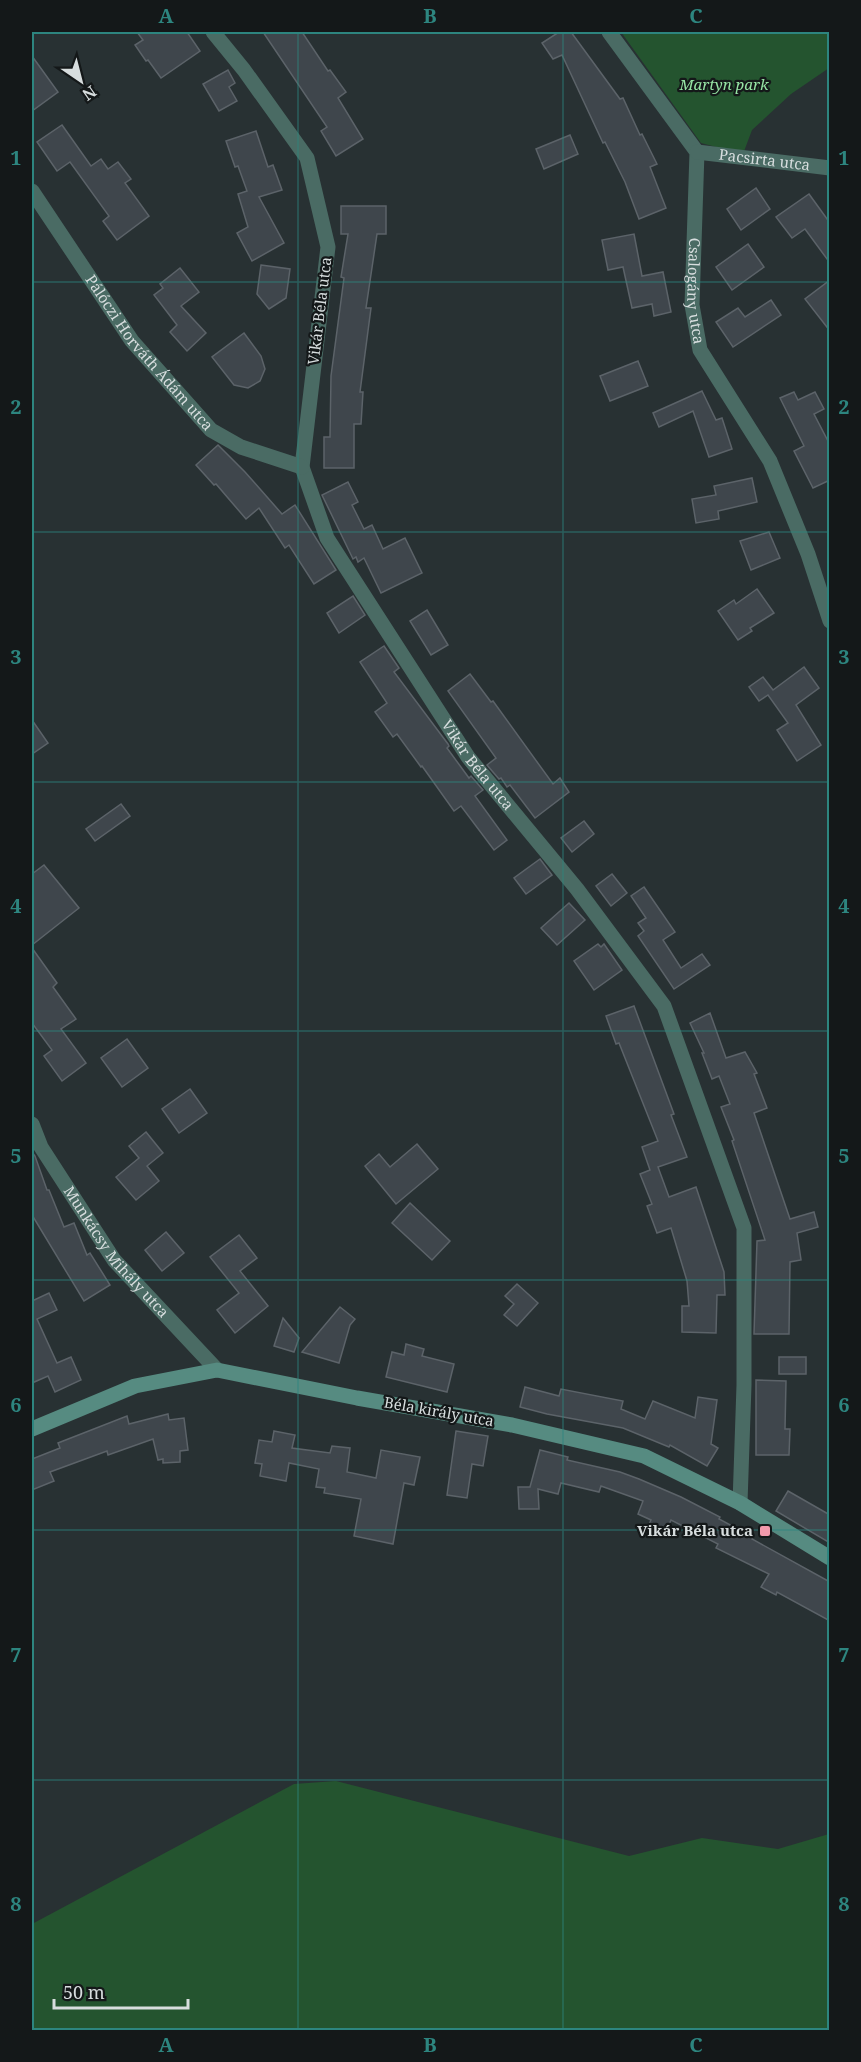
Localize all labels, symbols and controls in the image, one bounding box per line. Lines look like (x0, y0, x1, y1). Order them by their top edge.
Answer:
text: A (158, 2, 174, 29)
text: B (423, 2, 437, 29)
text: C (689, 2, 703, 29)
north arrow (51, 51, 111, 111)
park label: Martyn park (679, 74, 769, 94)
text: N (78, 81, 101, 106)
text: 1 (10, 144, 22, 171)
street label: Pacsirta utca (718, 144, 811, 175)
text: 1 (838, 144, 850, 171)
street label: Csalogány utca (683, 237, 710, 345)
street label: Vikár Béla utca (302, 256, 336, 366)
street label: Pálóczi Horváth Ádám utca (81, 270, 218, 435)
text: 2 (10, 393, 22, 420)
text: 2 (838, 393, 850, 420)
text: 3 (10, 643, 22, 670)
text: 3 (838, 643, 850, 670)
street label: Vikár Béla utca (438, 715, 519, 814)
text: 4 (10, 892, 22, 919)
text: 4 (838, 892, 850, 919)
text: 5 (10, 1142, 22, 1169)
text: 5 (838, 1142, 850, 1169)
street label: Munkácsy Mihály utca (60, 1182, 174, 1321)
text: 6 (10, 1391, 22, 1418)
text: 6 (838, 1391, 850, 1418)
street label: Béla király utca (383, 1392, 496, 1431)
place label: Vikár Béla utca (637, 1520, 753, 1540)
marker: Vikár Béla utca (758, 1524, 772, 1538)
text: 7 (10, 1641, 22, 1668)
text: 7 (838, 1641, 850, 1668)
text: 8 (10, 1890, 22, 1917)
text: 8 (838, 1890, 850, 1917)
scale bar (54, 1972, 188, 2010)
text: 50 m (63, 1980, 105, 2004)
text: A (158, 2031, 174, 2058)
text: B (423, 2031, 437, 2058)
text: C (689, 2031, 703, 2058)

